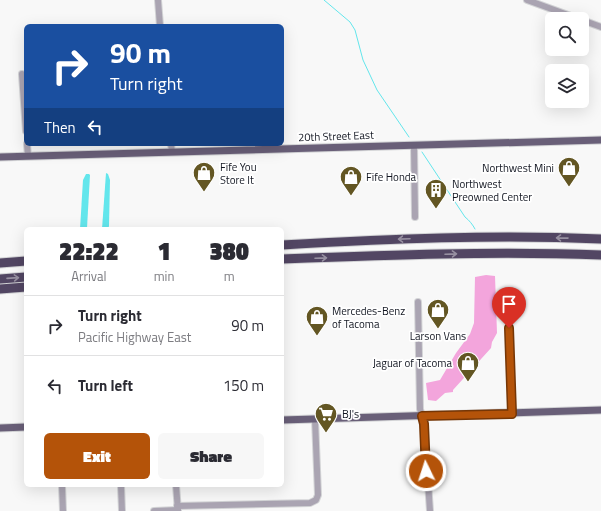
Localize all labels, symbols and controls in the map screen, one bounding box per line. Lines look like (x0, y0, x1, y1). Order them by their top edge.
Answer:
map controls (545, 12, 589, 108)
button: search (545, 12, 589, 56)
text: 90 m (110, 31, 171, 74)
icon: right (44, 40, 96, 92)
button: layers (545, 64, 589, 108)
text: Turn right (110, 70, 183, 97)
text: Then (44, 116, 76, 139)
icon: left (84, 116, 106, 138)
street label: 20th Street East (298, 127, 374, 145)
shop icon: Northwest Mini (556, 155, 582, 188)
place label: Fife You Store It (220, 159, 257, 188)
shop icon: Fife You Store It (191, 160, 217, 193)
place label: Northwest Mini (482, 160, 554, 176)
shop icon: Fife Honda (338, 164, 364, 197)
place label: Fife Honda (366, 169, 417, 185)
place label: Northwest Preowned Center (452, 176, 532, 205)
building icon: Northwest Preowned Center (423, 177, 449, 210)
text: 22:22 (59, 233, 119, 269)
text: 1 (157, 233, 171, 269)
text: 380 (209, 233, 249, 269)
one-way arrow (556, 234, 569, 242)
one-way arrow (398, 235, 411, 243)
one-way arrow (444, 250, 457, 258)
one-way arrow (314, 254, 327, 262)
text: Arrival (71, 266, 106, 286)
text: min (154, 266, 174, 286)
text: m (224, 266, 235, 286)
one-way arrow (6, 275, 19, 282)
pin (492, 287, 526, 328)
icon: arrive (498, 293, 520, 315)
shop icon: Larson Vans (425, 297, 451, 330)
place label: Mercedes-Benz of Tacoma (332, 303, 405, 332)
text: Turn right (78, 304, 142, 327)
shop icon: Mercedes-Benz of Tacoma (304, 304, 330, 337)
text: 90 m (231, 314, 264, 337)
icon: right (44, 315, 66, 337)
text: Pacific Highway East (78, 327, 191, 347)
place label: Larson Vans (410, 328, 466, 344)
shop icon: Jaguar of Tacoma (455, 350, 481, 383)
place label: Jaguar of Tacoma (373, 355, 452, 371)
text: Turn left (78, 374, 133, 397)
text: 150 m (223, 374, 264, 397)
icon: left (44, 375, 66, 397)
supermarket icon: BJ's (313, 401, 339, 434)
place label: BJ's (342, 406, 359, 422)
button: Exit (44, 433, 150, 479)
button: Share (158, 433, 264, 479)
position arrow (405, 450, 447, 492)

